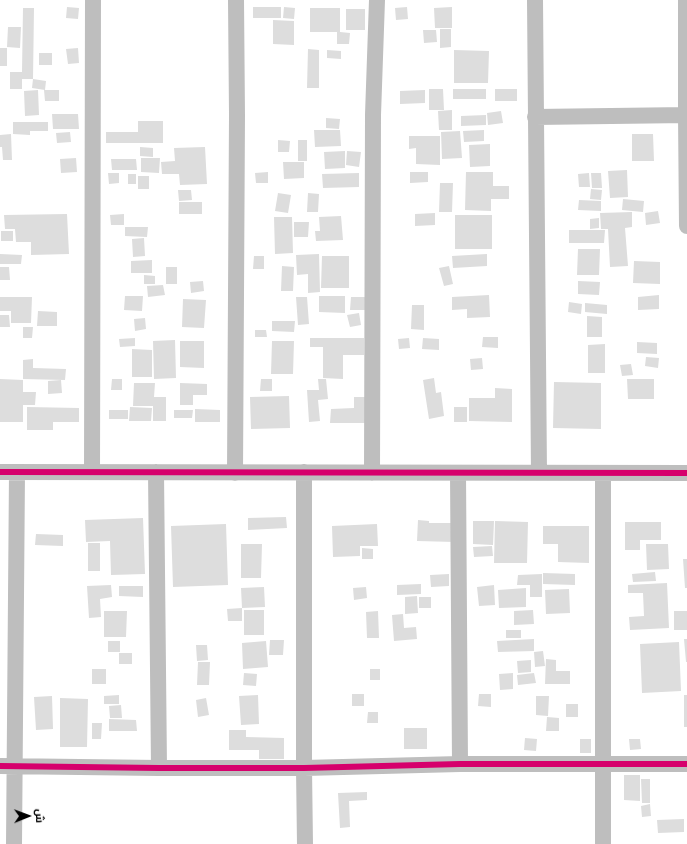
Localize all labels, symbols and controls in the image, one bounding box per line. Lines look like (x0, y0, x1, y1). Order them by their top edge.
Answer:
north arrow (8, 796, 48, 836)
text: ش (34, 809, 47, 823)

